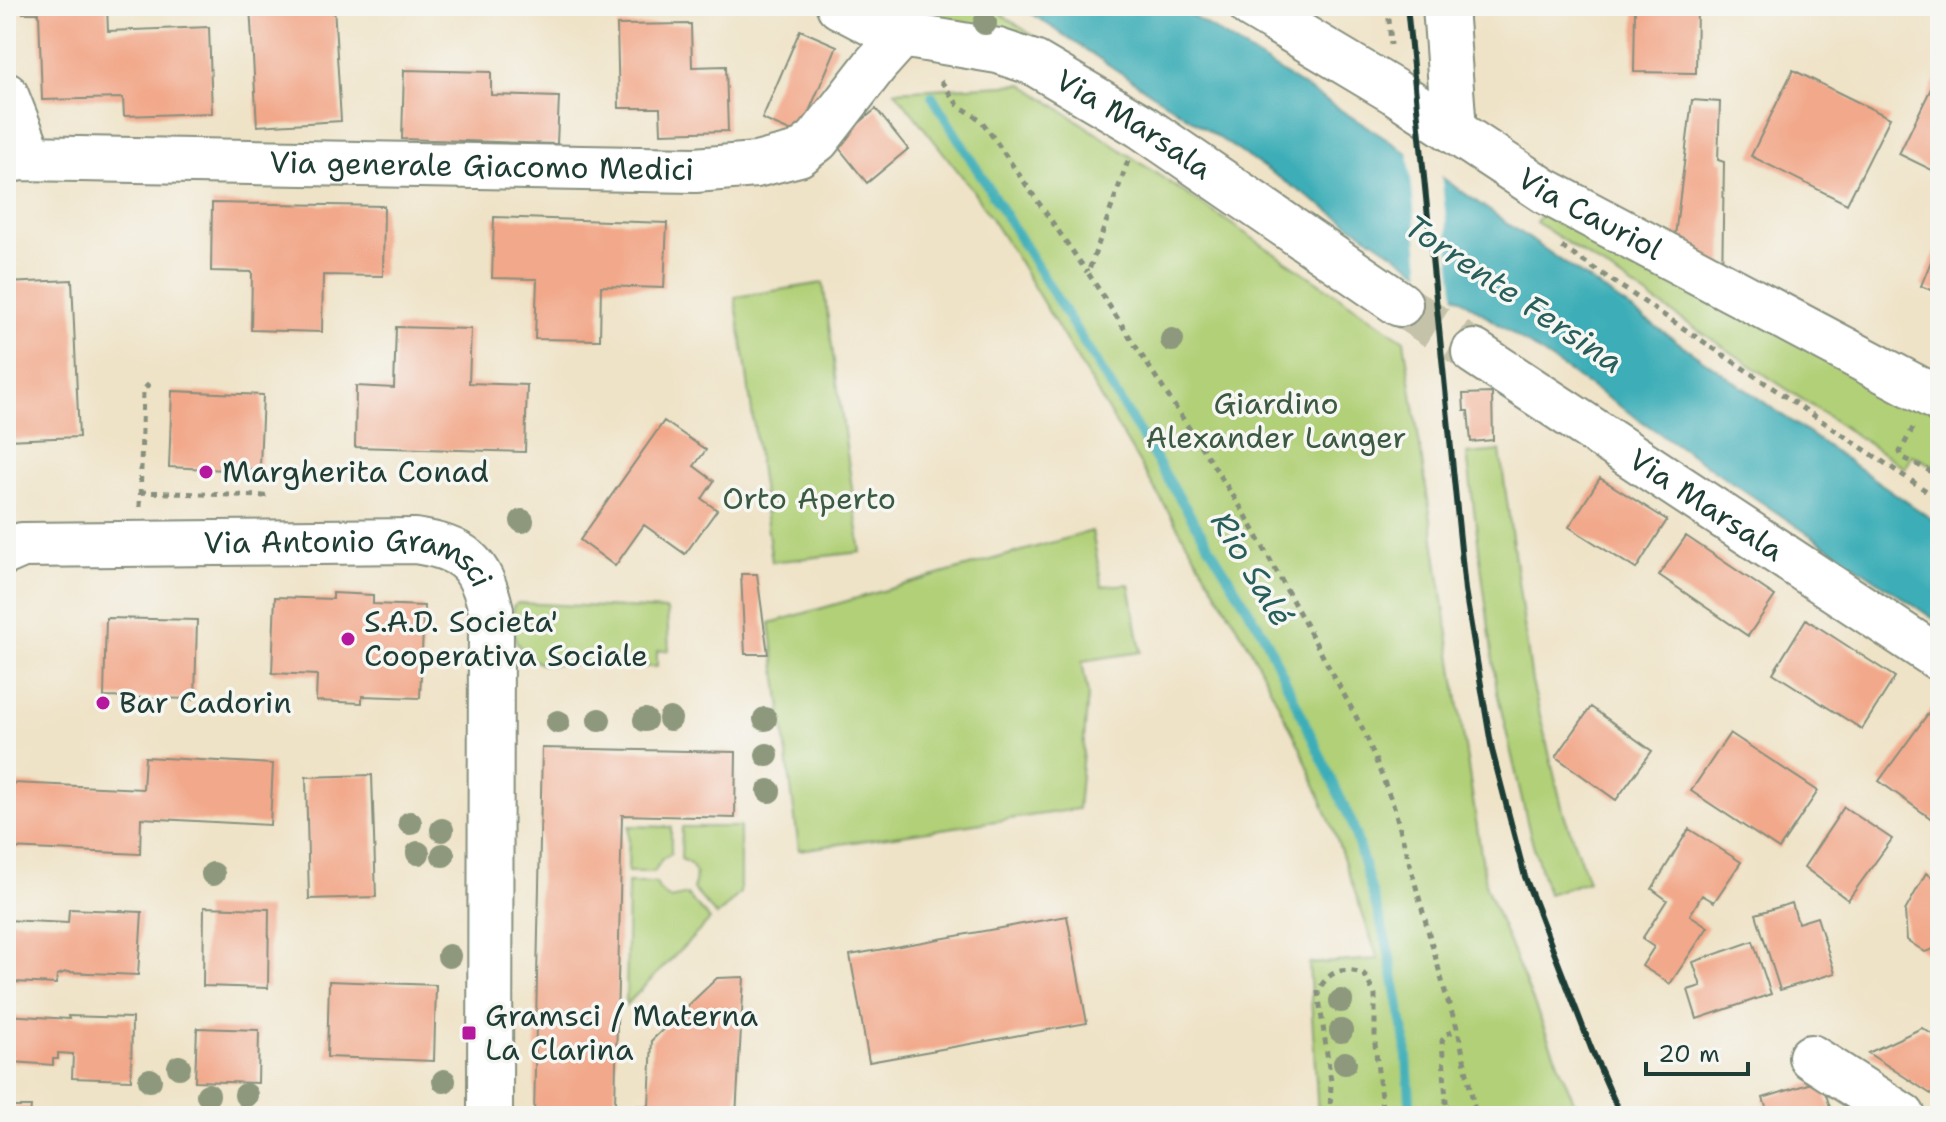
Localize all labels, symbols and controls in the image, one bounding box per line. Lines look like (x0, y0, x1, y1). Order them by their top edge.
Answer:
street label: Via Marsala (1048, 59, 1221, 189)
street label: Via generale Giacomo Medici (269, 141, 694, 190)
street label: Via Cauriol (1510, 158, 1670, 270)
water label: Torrente Fersina (1396, 204, 1632, 383)
park label: Giardino Alexander Langer (1145, 383, 1407, 458)
street label: Via Marsala (1621, 439, 1792, 571)
place label: Margherita Conad (222, 451, 489, 492)
marker: Margherita Conad (197, 463, 215, 481)
park label: Orto Aperto (722, 478, 896, 519)
water label: Rio Salé (1201, 503, 1304, 634)
street label: Via Antonio Gramsci (203, 520, 503, 594)
place label: S.A.D. Societa' Cooperativa Sociale (364, 601, 648, 676)
marker: S.A.D. Societa' Cooperativa Sociale (339, 630, 357, 648)
place label: Bar Cadorin (119, 682, 292, 723)
marker: Bar Cadorin (94, 694, 112, 712)
place label: Gramsci / Materna La Clarina (485, 995, 759, 1070)
marker: Gramsci / Materna La Clarina (460, 1024, 478, 1042)
scale bar (1646, 1026, 1748, 1076)
text: 20 m (1658, 1038, 1720, 1070)

